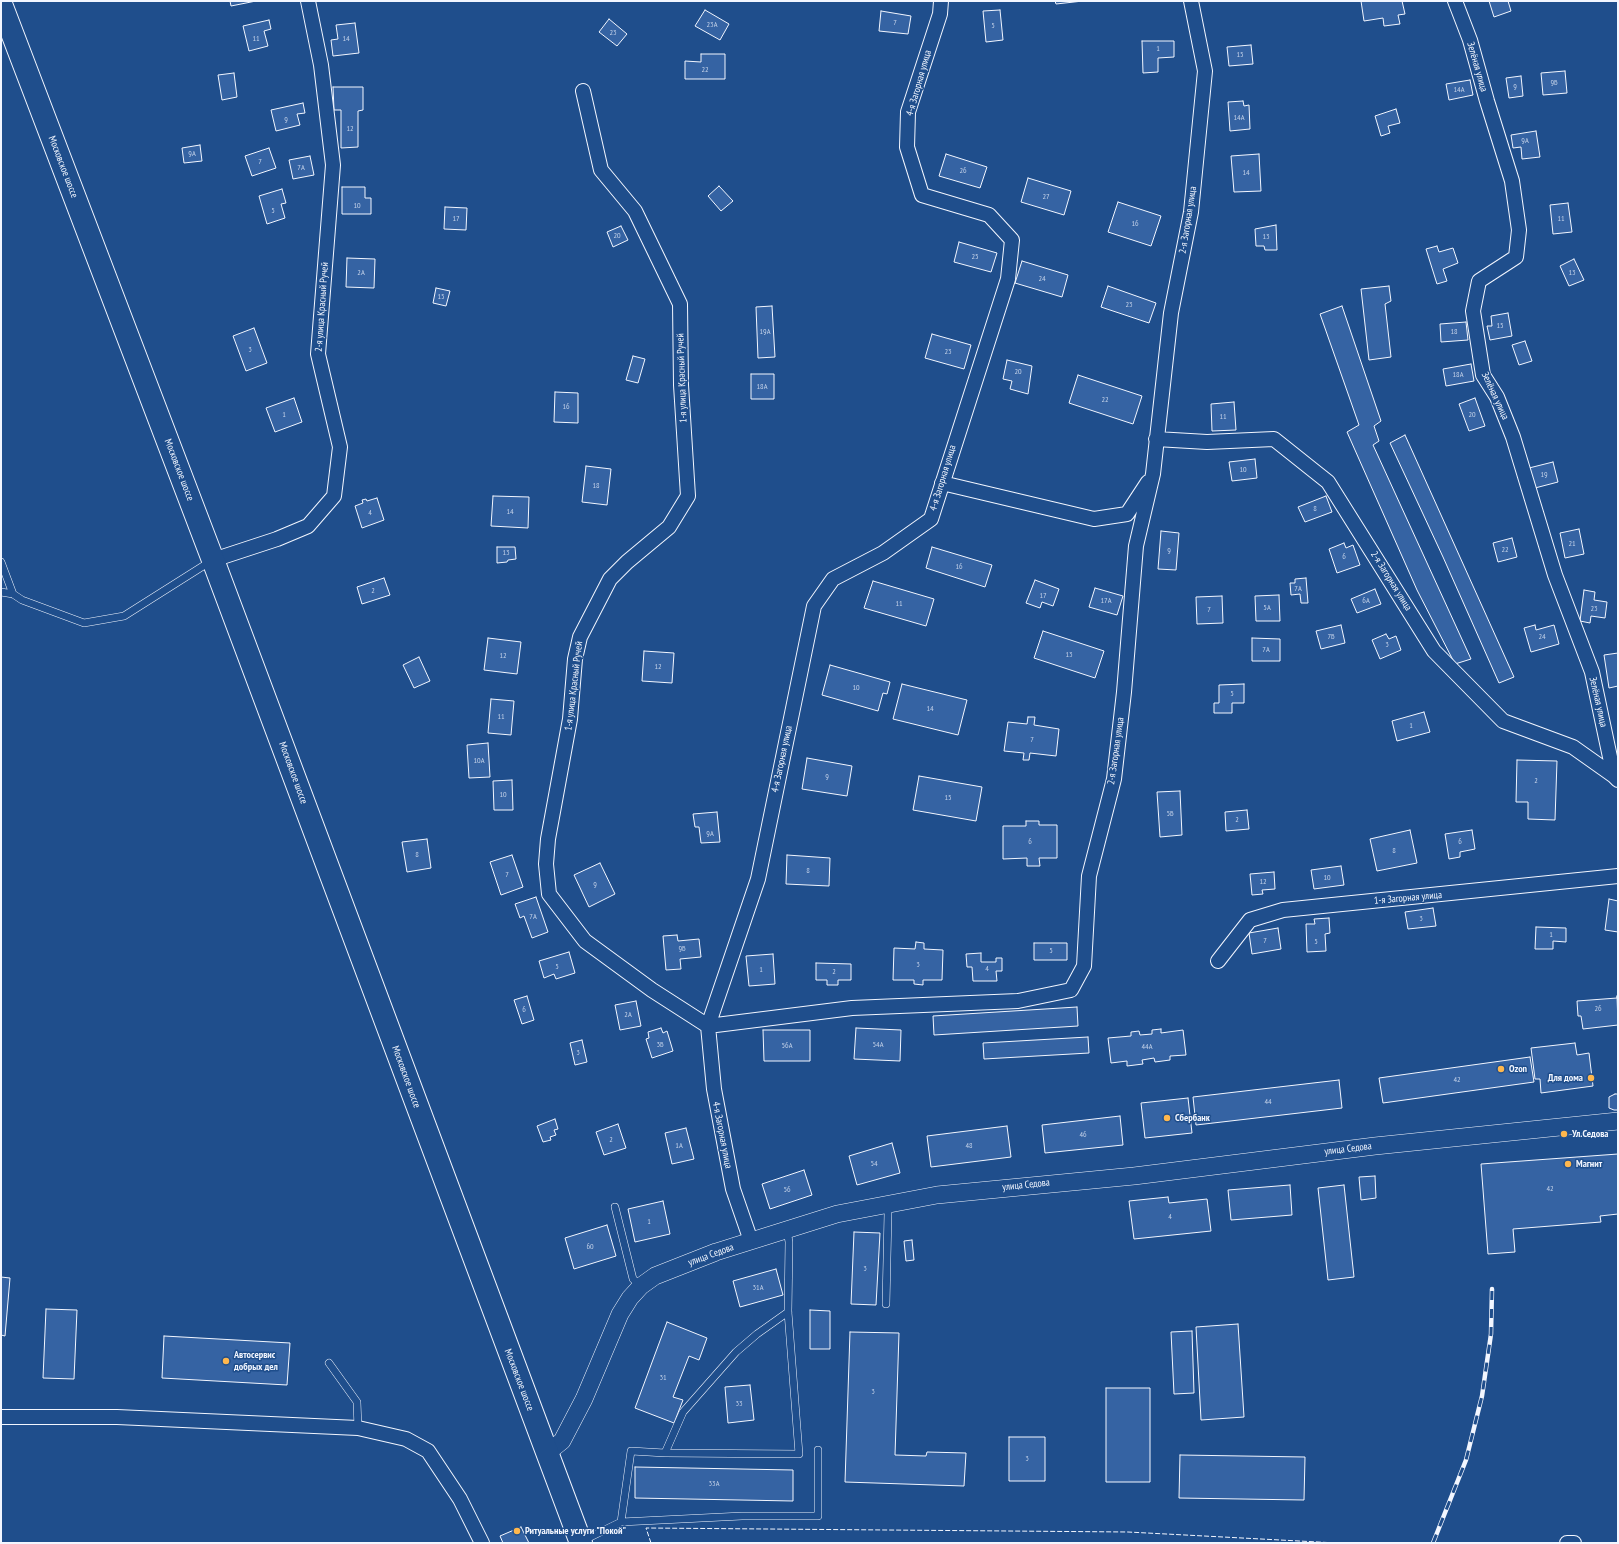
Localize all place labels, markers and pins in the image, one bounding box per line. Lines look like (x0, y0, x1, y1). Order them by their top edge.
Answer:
place label: Ozon (1509, 1063, 1527, 1075)
marker: Ozon (1496, 1064, 1506, 1074)
place label: Для дома (1548, 1072, 1583, 1084)
marker: Для дома (1586, 1073, 1596, 1083)
place label: Сбербанк (1175, 1112, 1210, 1124)
marker: Сбербанк (1162, 1113, 1172, 1123)
place label: Ул.Седова (1572, 1128, 1608, 1140)
marker: Ул.Седова (1559, 1129, 1569, 1139)
place label: Магнит (1576, 1158, 1602, 1170)
marker: Магнит (1563, 1159, 1573, 1169)
place label: Автосервис добрых дел (234, 1349, 278, 1372)
marker: Автосервис добрых дел (221, 1356, 231, 1366)
place label: Ритуальные услуги "Покой" (525, 1525, 626, 1537)
marker: Ритуальные услуги "Покой" (512, 1526, 522, 1536)

